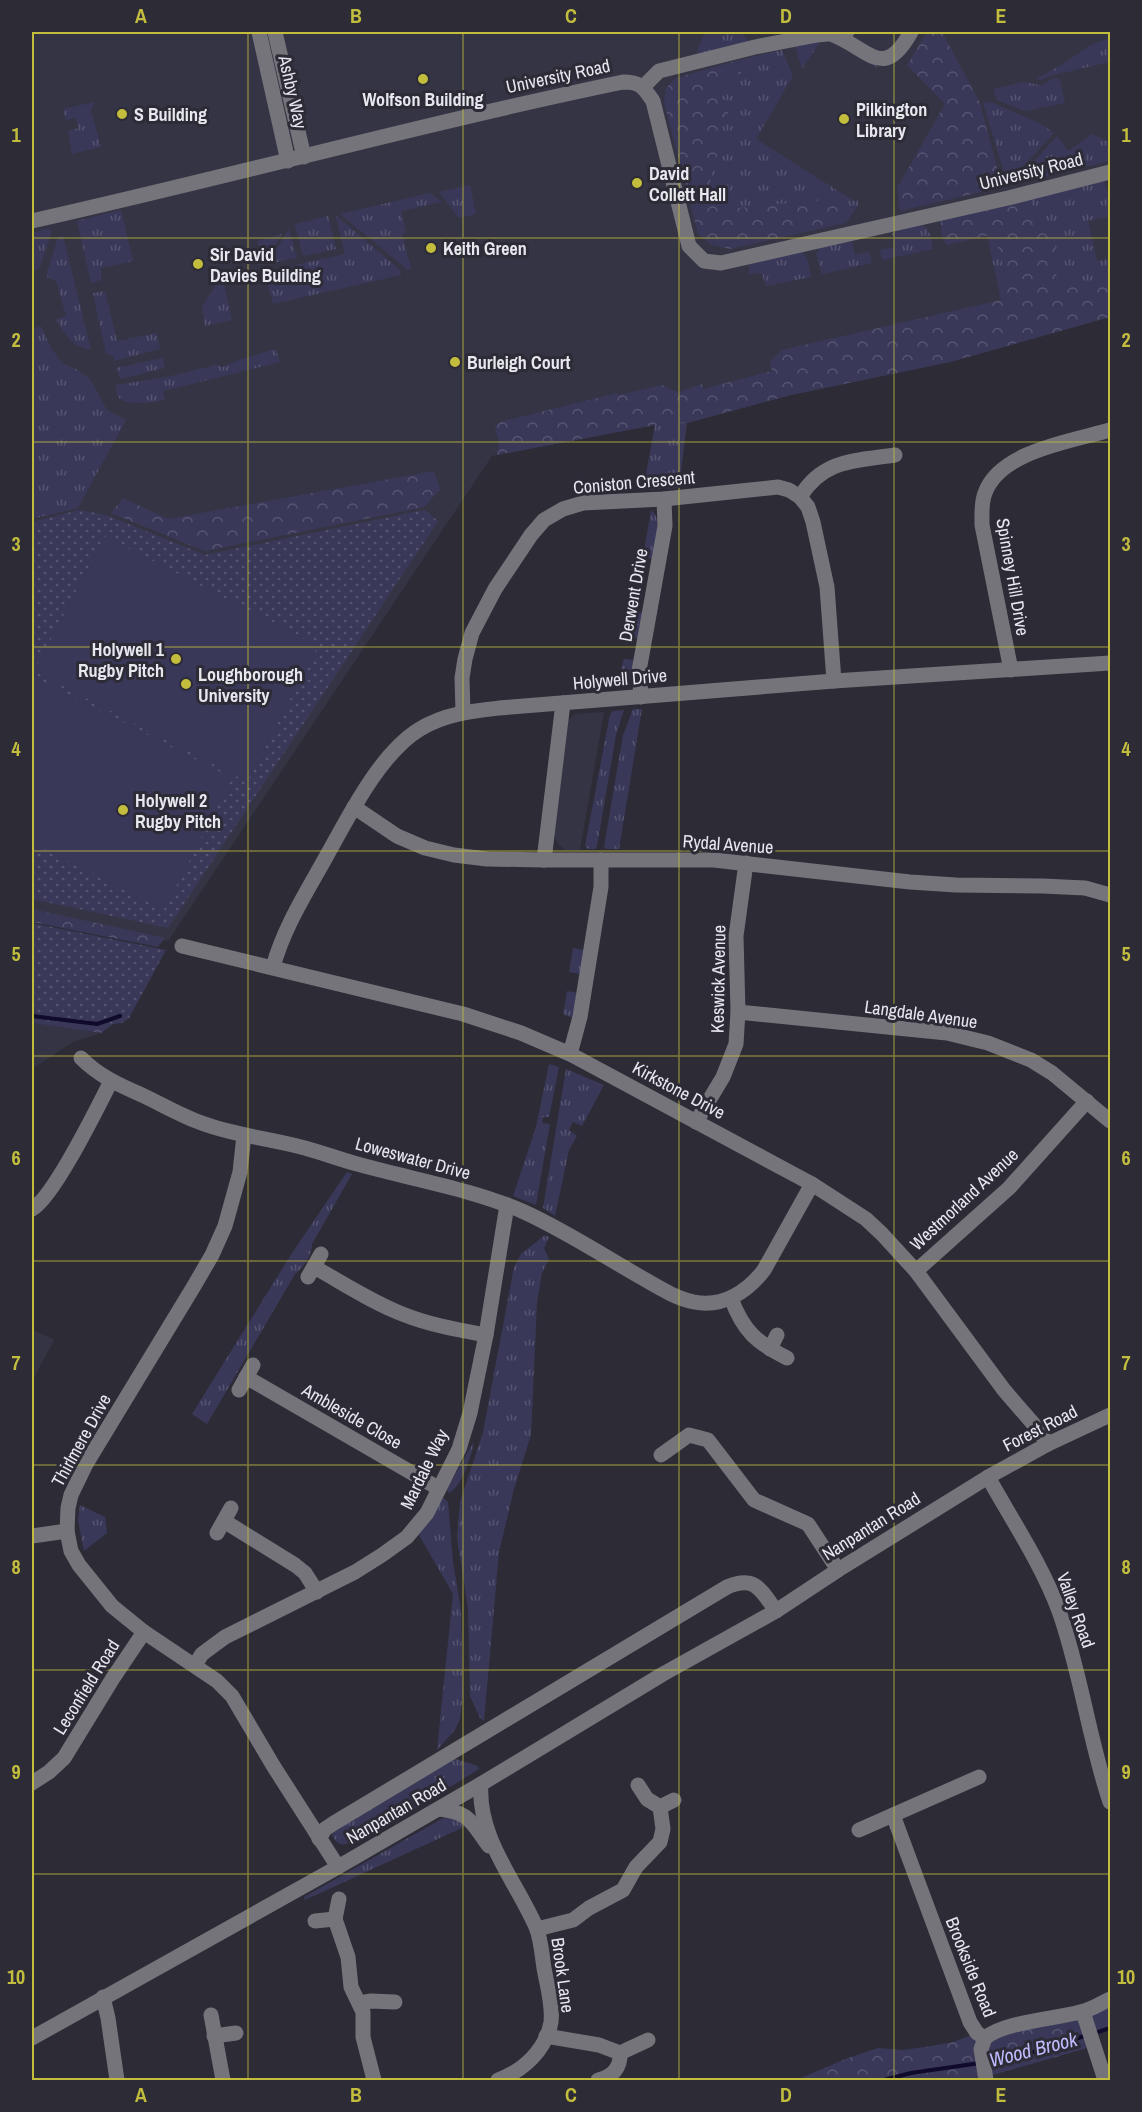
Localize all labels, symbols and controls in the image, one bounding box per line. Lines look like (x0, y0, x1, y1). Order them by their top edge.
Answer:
text: A (135, 2, 147, 29)
text: B (350, 2, 362, 29)
text: C (565, 2, 577, 29)
text: D (780, 2, 792, 29)
text: E (996, 2, 1007, 29)
street label: Ashby Way (272, 52, 314, 132)
street label: University Road (504, 53, 612, 99)
marker: Wolfson Building (416, 72, 430, 86)
place label: Wolfson Building (362, 87, 484, 112)
place label: Pilkington Library (856, 97, 927, 143)
place label: S Building (134, 102, 207, 127)
marker: S Building (115, 107, 129, 121)
marker: Pilkington Library (837, 112, 851, 126)
text: 1 (11, 121, 21, 148)
text: 1 (1121, 121, 1131, 148)
street label: University Road (977, 146, 1085, 196)
place label: David Collett Hall (649, 161, 726, 207)
marker: David Collett Hall (630, 176, 644, 190)
place label: Keith Green (443, 236, 527, 261)
marker: Keith Green (424, 241, 438, 255)
place label: Sir David Davies Building (210, 242, 321, 288)
marker: Sir David Davies Building (191, 257, 205, 271)
text: 2 (11, 326, 21, 353)
text: 2 (1121, 326, 1131, 353)
place label: Burleigh Court (467, 350, 570, 375)
marker: Burleigh Court (448, 355, 462, 369)
street label: Coniston Crescent (572, 464, 696, 500)
street label: Spinney Hill Drive (990, 516, 1036, 638)
text: 3 (11, 530, 21, 557)
text: 3 (1121, 530, 1131, 557)
street label: Derwent Drive (612, 546, 654, 644)
place label: Holywell 1 Rugby Pitch (78, 637, 165, 683)
marker: Holywell 1 Rugby Pitch (169, 652, 183, 666)
place label: Loughborough University (198, 662, 303, 708)
street label: Holywell Drive (572, 662, 668, 696)
marker: Loughborough University (179, 677, 193, 691)
text: 4 (11, 735, 21, 762)
text: 4 (1121, 735, 1131, 762)
place label: Holywell 2 Rugby Pitch (135, 788, 221, 834)
marker: Holywell 2 Rugby Pitch (116, 803, 130, 817)
street label: Rydal Avenue (682, 828, 774, 860)
street label: Keswick Avenue (705, 925, 731, 1033)
text: 5 (11, 940, 21, 967)
text: 5 (1121, 940, 1131, 967)
street label: Langdale Avenue (863, 994, 979, 1034)
street label: Kirkstone Drive (628, 1055, 730, 1125)
street label: Loweswater Drive (353, 1131, 473, 1185)
street label: Westmorland Avenue (904, 1142, 1024, 1256)
text: 6 (11, 1144, 21, 1171)
text: 6 (1121, 1144, 1131, 1171)
text: 7 (11, 1349, 21, 1376)
text: 7 (1121, 1349, 1131, 1376)
street label: Ambleside Close (297, 1377, 407, 1455)
street label: Thirlmere Drive (45, 1389, 117, 1491)
street label: Forest Road (998, 1399, 1082, 1457)
street label: Mardale Way (394, 1424, 454, 1513)
street label: Nanpantan Road (817, 1486, 925, 1566)
text: 8 (11, 1553, 21, 1580)
text: 8 (1121, 1553, 1131, 1580)
street label: Valley Road (1051, 1569, 1101, 1651)
street label: Leconfield Road (47, 1635, 125, 1739)
text: 9 (11, 1758, 21, 1785)
text: 9 (1121, 1758, 1131, 1785)
street label: Nanpantan Road (341, 1772, 451, 1850)
street label: Brookside Road (940, 1913, 1002, 2021)
street label: Brook Lane (545, 1936, 581, 2014)
text: 10 (7, 1963, 25, 1990)
text: 10 (1117, 1963, 1135, 1990)
water label: Wood Brook (986, 2025, 1081, 2073)
text: A (135, 2081, 147, 2108)
text: B (350, 2081, 362, 2108)
text: C (565, 2081, 577, 2108)
text: D (780, 2081, 792, 2108)
text: E (996, 2081, 1007, 2108)

